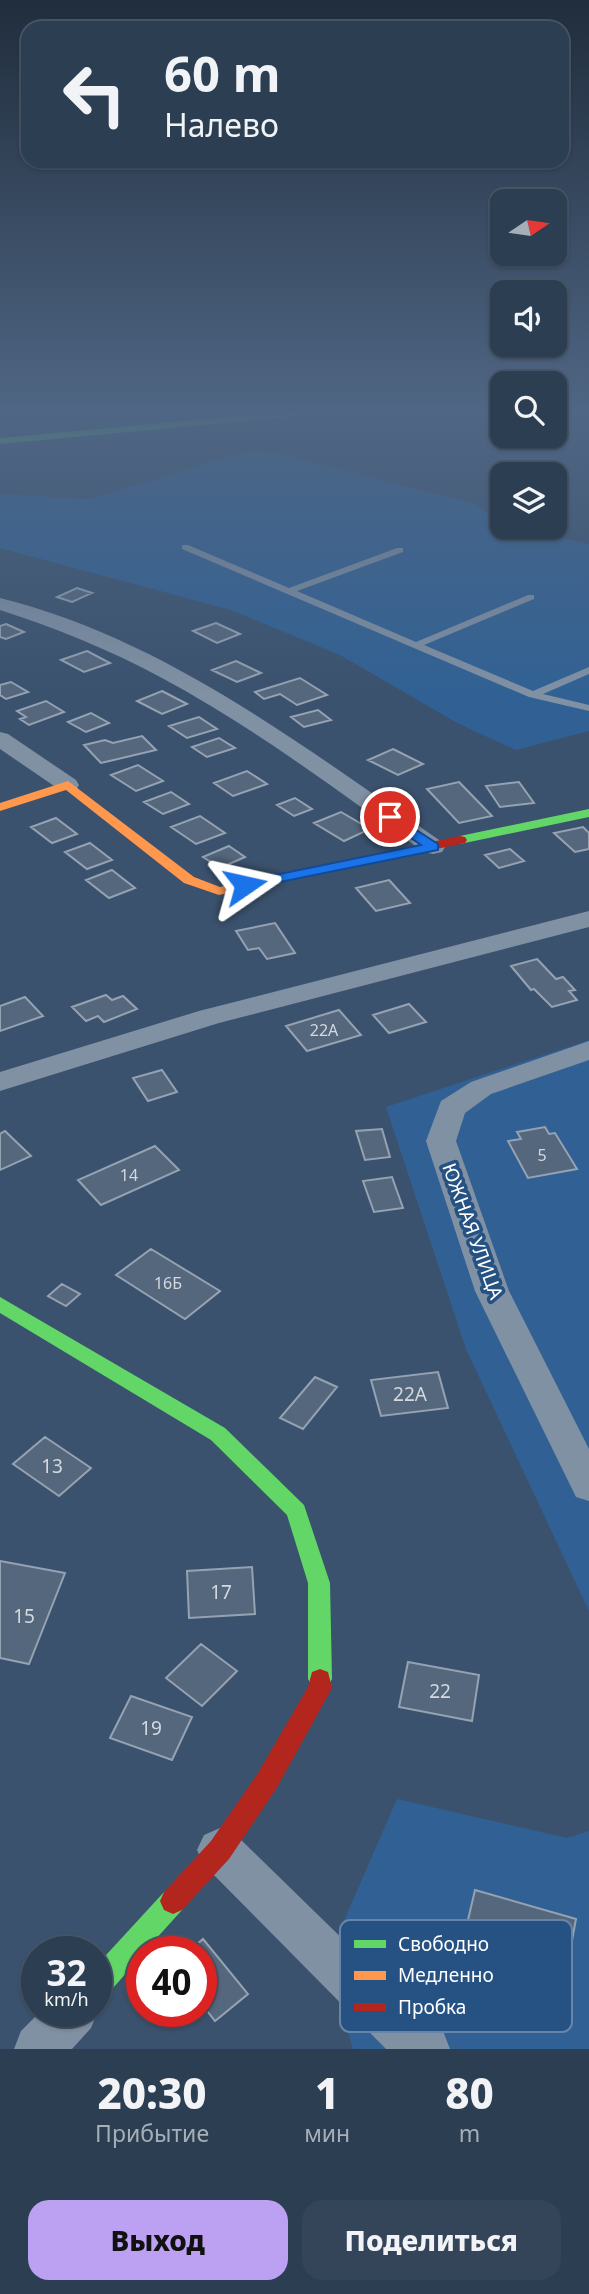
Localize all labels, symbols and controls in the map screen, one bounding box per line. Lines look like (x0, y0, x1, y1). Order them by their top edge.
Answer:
text: 60 m (164, 40, 281, 106)
icon: left (49, 49, 140, 140)
text: Налево (164, 103, 279, 146)
north arrow (490, 189, 567, 266)
map controls (490, 189, 567, 539)
button: sound (490, 280, 567, 357)
button: search (490, 371, 567, 448)
button: layers (490, 462, 567, 539)
pin (360, 787, 420, 847)
icon: arrive (371, 798, 409, 836)
position arrow (208, 848, 282, 922)
house number: 22А (310, 1019, 339, 1041)
house number: 5 (537, 1144, 547, 1166)
street label: ЮЖНАЯ УЛИЦА (436, 1159, 510, 1303)
house number: 14 (120, 1164, 138, 1186)
house number: 16Б (154, 1272, 182, 1294)
house number: 22А (393, 1381, 428, 1407)
house number: 13 (41, 1453, 63, 1479)
house number: 17 (210, 1579, 232, 1605)
house number: 15 (13, 1603, 35, 1629)
house number: 22 (429, 1678, 451, 1704)
house number: 19 (140, 1715, 162, 1741)
legend (340, 1920, 572, 2032)
text: Свободно (398, 1931, 489, 1957)
speed limit sign: 40 (126, 1936, 217, 2027)
text: 32 (46, 1949, 87, 1996)
text: Медленно (398, 1962, 494, 1988)
text: km/h (44, 1987, 89, 2011)
text: Пробка (398, 1994, 466, 2020)
text: 20:30 (98, 2064, 207, 2121)
text: 1 (315, 2064, 339, 2121)
text: 80 (445, 2064, 494, 2121)
text: Прибытие (95, 2117, 209, 2149)
text: мин (304, 2117, 350, 2149)
text: m (459, 2117, 480, 2149)
button: Выход (28, 2200, 288, 2280)
button: Поделиться (302, 2200, 561, 2280)

